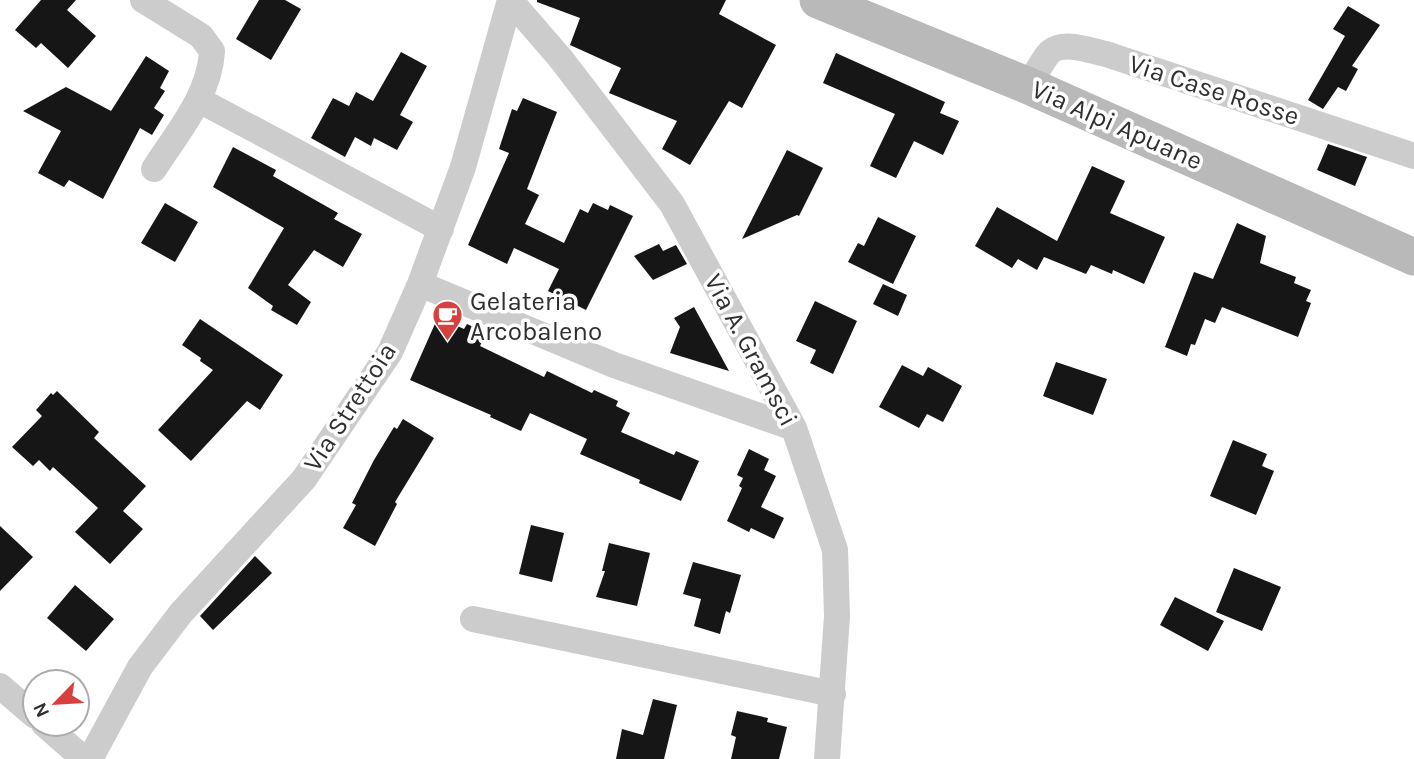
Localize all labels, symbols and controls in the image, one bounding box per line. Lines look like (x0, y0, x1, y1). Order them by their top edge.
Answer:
street label: Via Case Rosse (1125, 48, 1303, 132)
street label: Via Alpi Apuane (1027, 74, 1207, 176)
street label: Via A. Gramsci (698, 268, 804, 432)
place label: Gelateria Arcobaleno (470, 286, 602, 347)
cafe icon: Gelateria Arcobaleno (430, 299, 464, 343)
street label: Via Strettoia (297, 337, 403, 477)
north arrow (21, 668, 91, 738)
text: N (29, 699, 54, 721)

